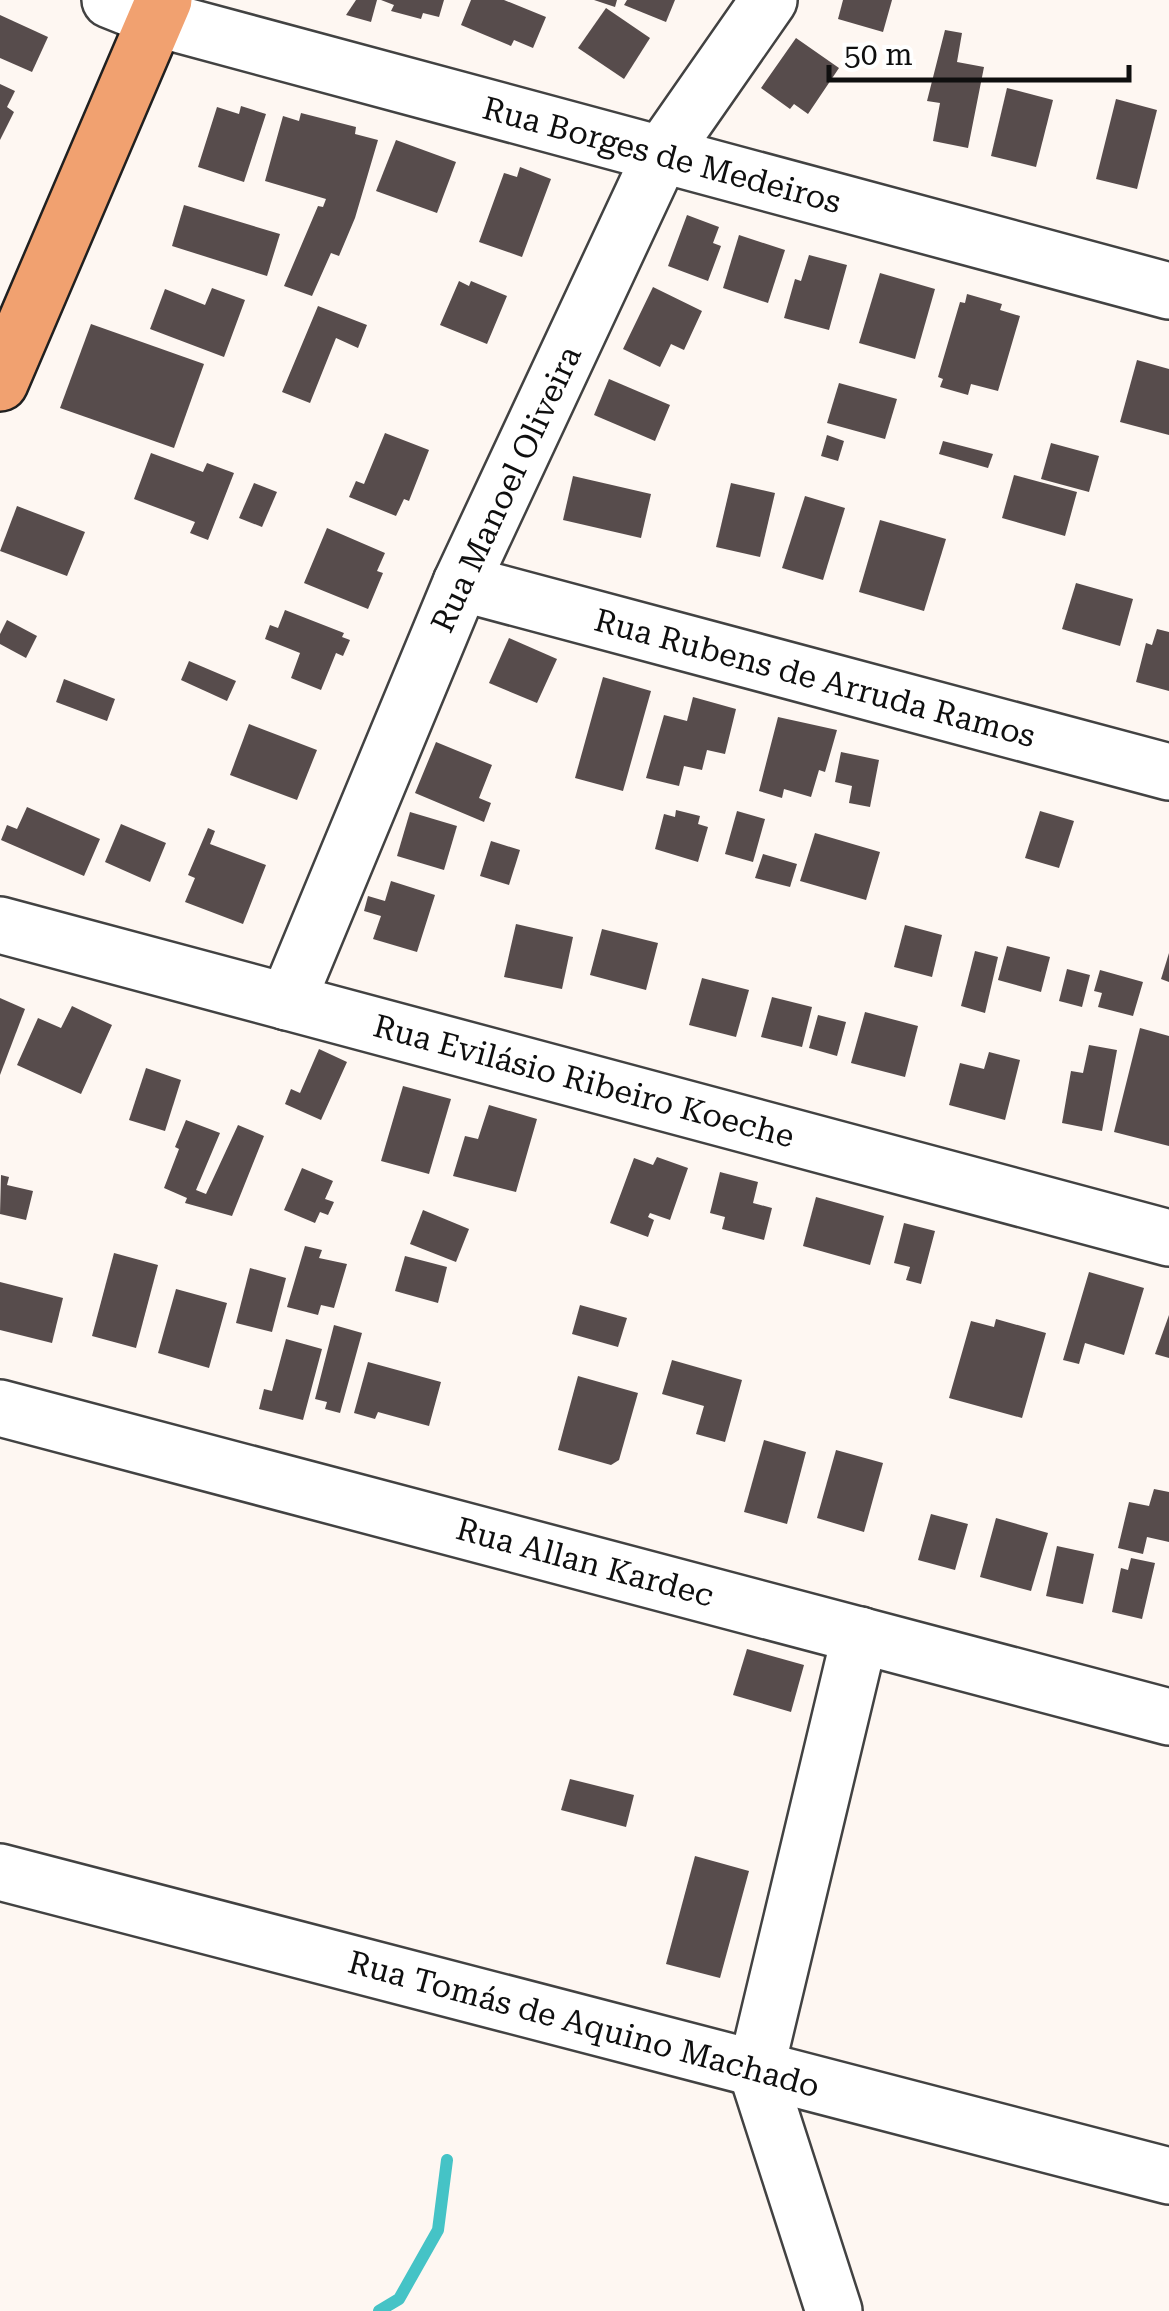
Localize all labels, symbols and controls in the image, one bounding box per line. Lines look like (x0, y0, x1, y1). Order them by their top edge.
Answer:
scale bar (829, 20, 1129, 82)
text: 50 m (844, 37, 913, 72)
street label: Rua Borges de Medeiros (479, 89, 845, 221)
street label: Rua Manoel Oliveira (423, 340, 589, 638)
street label: Rua Rubens de Arruda Ramos (590, 601, 1040, 755)
street label: Rua Evilásio Ribeiro Koeche (370, 1006, 798, 1156)
street label: Rua Allan Kardec (452, 1509, 718, 1615)
street label: Rua Tomás de Aquino Machado (344, 1943, 824, 2105)

